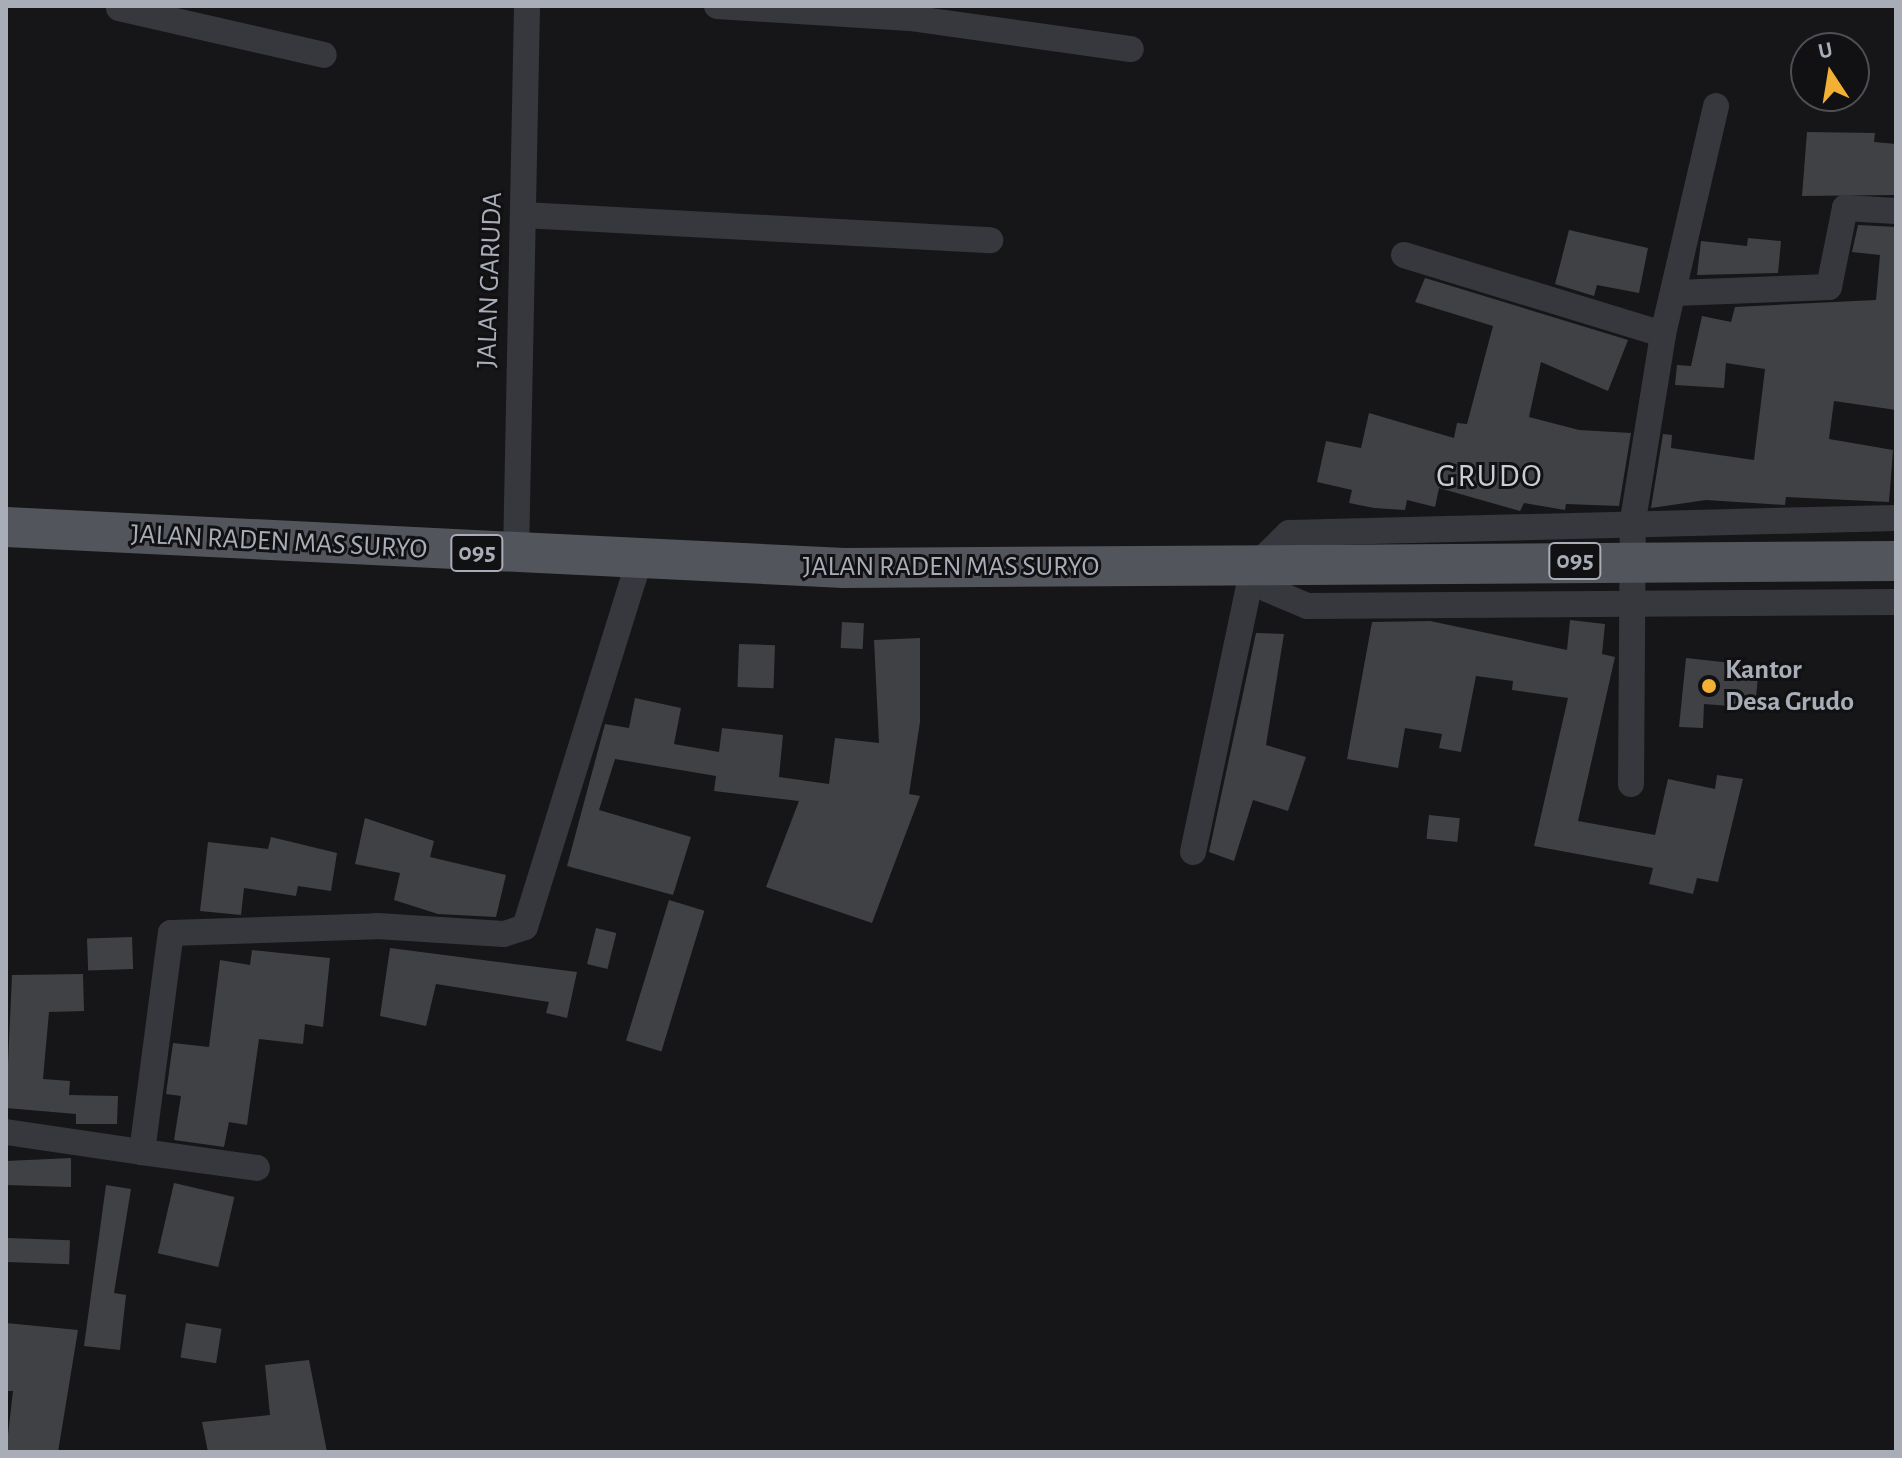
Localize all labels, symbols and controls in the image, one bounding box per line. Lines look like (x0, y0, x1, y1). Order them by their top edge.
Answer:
north arrow (1790, 32, 1870, 112)
text: U (1816, 38, 1835, 63)
street label: JALAN GARUDA (470, 192, 510, 368)
district label: GRUDO (1436, 457, 1544, 495)
street label: JALAN RADEN MAS SURYO (130, 517, 428, 567)
road number: 095 (449, 531, 505, 575)
road number: 095 (1547, 539, 1603, 583)
street label: JALAN RADEN MAS SURYO (803, 550, 1099, 584)
place label: Kantor Desa Grudo (1725, 653, 1854, 719)
marker: Kantor Desa Grudo (1700, 677, 1718, 695)

